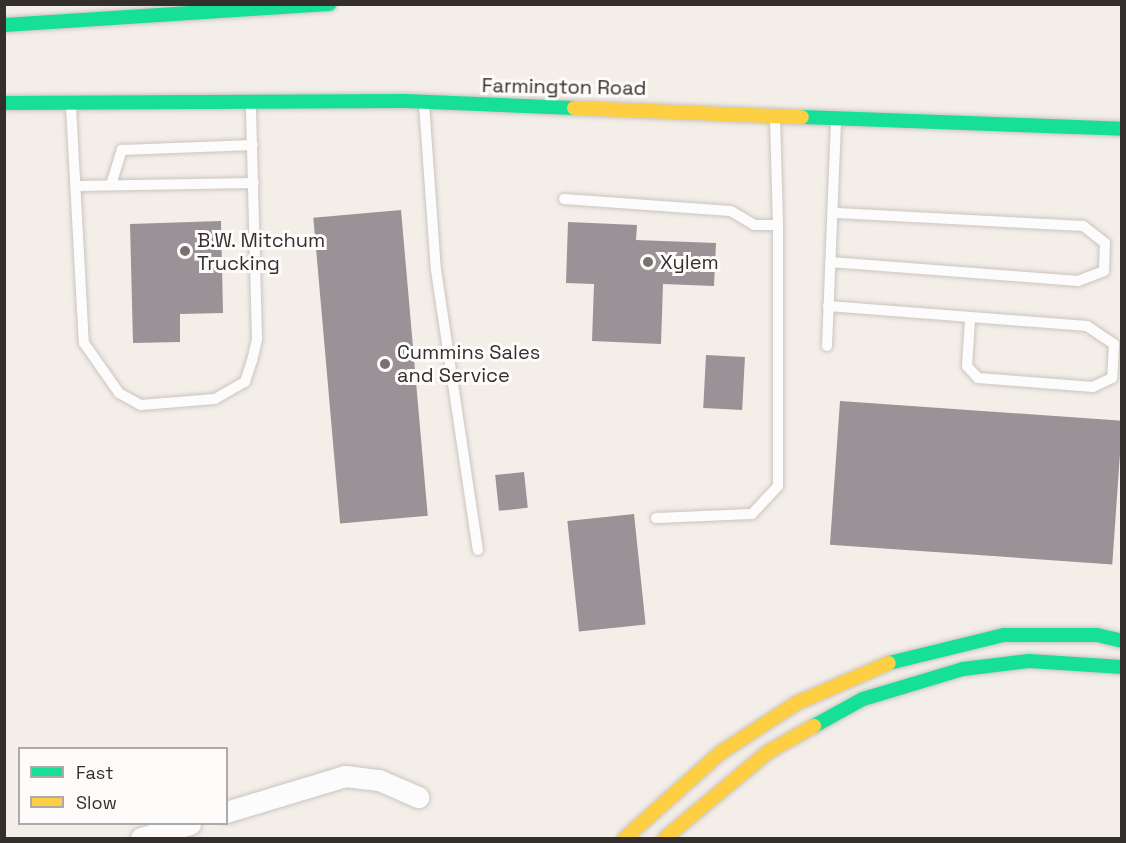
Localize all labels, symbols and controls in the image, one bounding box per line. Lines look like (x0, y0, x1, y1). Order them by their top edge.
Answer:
street label: Farmington Road (482, 74, 646, 100)
place label: B.W. Mitchum Trucking (197, 228, 326, 275)
marker: B.W. Mitchum Trucking (178, 244, 192, 258)
place label: Xylem (660, 250, 719, 274)
marker: Xylem (641, 255, 655, 269)
place label: Cummins Sales and Service (397, 340, 540, 387)
marker: Cummins Sales and Service (378, 357, 392, 371)
legend (18, 747, 228, 825)
text: Fast (76, 761, 113, 784)
text: Slow (76, 791, 117, 814)

